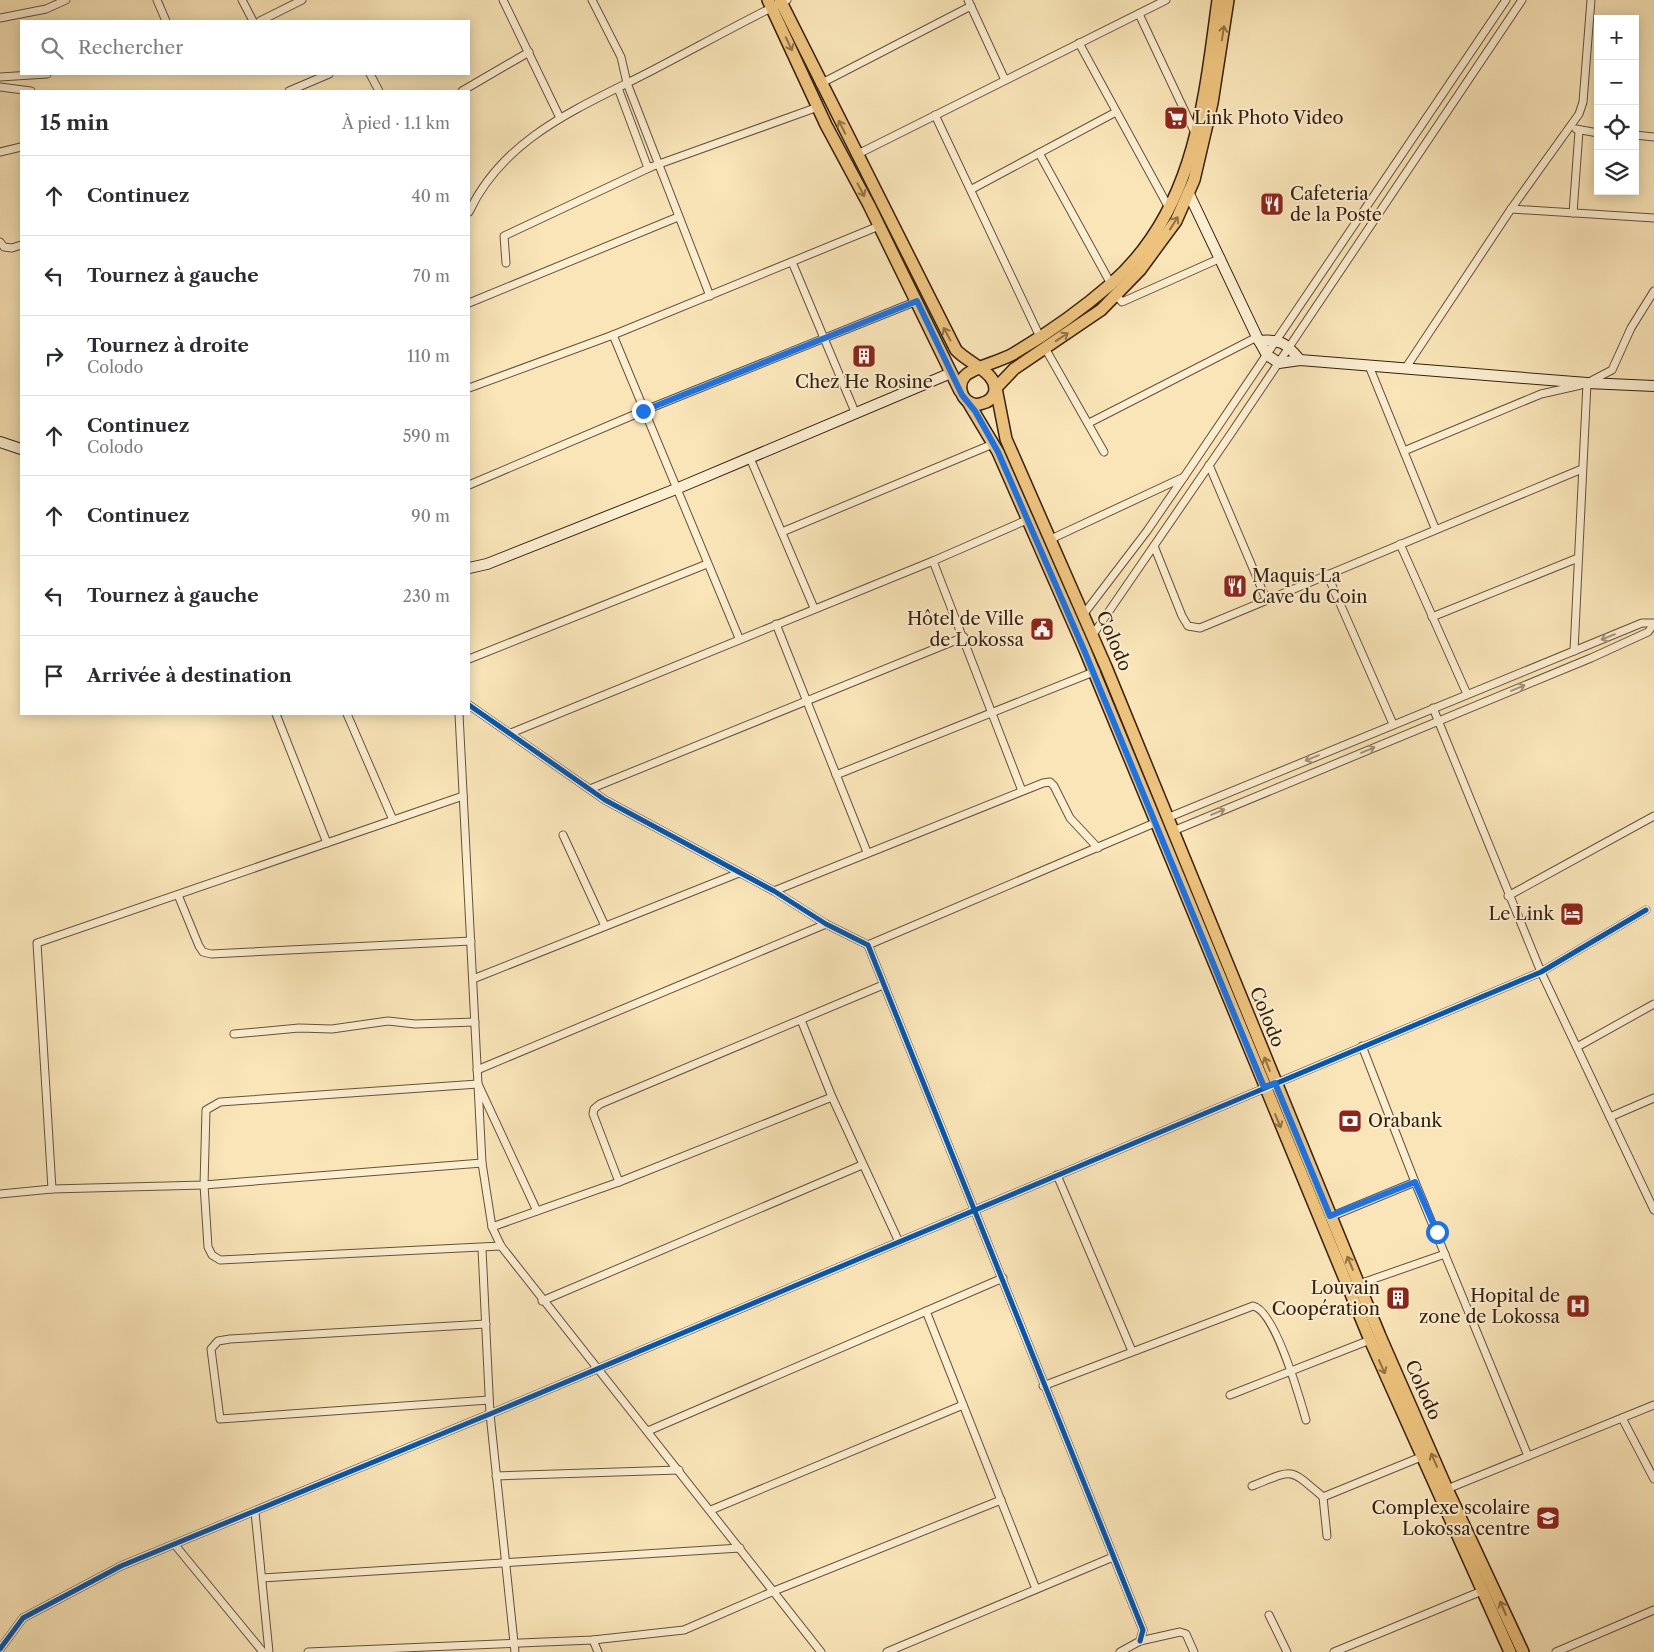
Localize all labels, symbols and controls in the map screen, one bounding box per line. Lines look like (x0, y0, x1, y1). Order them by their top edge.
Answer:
map controls (1594, 15, 1639, 195)
button: + (1594, 15, 1639, 60)
search box (20, 20, 470, 75)
one-way arrow (1219, 25, 1229, 41)
icon: search (38, 34, 66, 62)
text: Rechercher (78, 36, 183, 59)
one-way arrow (784, 36, 794, 51)
button: − (1594, 60, 1639, 105)
supermarket icon: Link Photo Video (1163, 105, 1189, 131)
button: locate (1594, 105, 1639, 150)
place label: Link Photo Video (1194, 107, 1344, 129)
text: 15 min (40, 110, 109, 135)
text: À pied · 1.1 km (342, 113, 450, 133)
one-way arrow (837, 120, 846, 135)
button: layers (1594, 150, 1639, 195)
icon: ahead (40, 182, 68, 210)
one-way arrow (856, 182, 866, 196)
place label: Cafeteria de la Poste (1290, 183, 1382, 226)
text: Continuez (87, 184, 189, 207)
text: 40 m (411, 186, 450, 206)
restaurant icon: Cafeteria de la Poste (1259, 191, 1285, 217)
one-way arrow (1170, 216, 1180, 230)
icon: left (40, 262, 68, 290)
text: Tournez à gauche (87, 264, 259, 287)
text: 70 m (413, 266, 450, 286)
one-way arrow (942, 327, 951, 342)
one-way arrow (1054, 332, 1068, 342)
text: Tournez à droite (87, 334, 249, 357)
icon: right (40, 342, 68, 370)
building icon: Chez He Rosine (851, 343, 877, 369)
text: 110 m (407, 346, 450, 366)
text: Colodo (87, 357, 143, 377)
place label: Chez He Rosine (795, 371, 933, 393)
route end (632, 400, 655, 423)
text: Continuez (87, 414, 189, 437)
icon: ahead (40, 422, 68, 450)
text: 590 m (403, 426, 450, 446)
text: Colodo (87, 437, 143, 457)
icon: ahead (40, 502, 68, 530)
text: Continuez (87, 504, 189, 527)
text: 90 m (411, 506, 450, 526)
place label: Maquis La Cave du Coin (1252, 565, 1368, 608)
restaurant icon: Maquis La Cave du Coin (1222, 573, 1248, 599)
icon: left (40, 582, 68, 610)
text: Tournez à gauche (87, 584, 259, 607)
text: 230 m (403, 586, 450, 606)
place label: Hôtel de Ville de Lokossa (907, 608, 1024, 651)
street label: Colodo (1092, 608, 1136, 674)
public building icon: Hôtel de Ville de Lokossa (1029, 616, 1055, 642)
one-way arrow (1601, 633, 1616, 642)
icon: arrive (40, 662, 68, 690)
text: Arrivée à destination (87, 664, 292, 687)
one-way arrow (1510, 683, 1525, 693)
one-way arrow (1360, 745, 1375, 754)
one-way arrow (1305, 754, 1320, 763)
one-way arrow (1210, 807, 1225, 816)
hotel icon: Le Link (1559, 901, 1585, 927)
place label: Le Link (1488, 903, 1556, 925)
street label: Colodo (1245, 984, 1289, 1050)
one-way arrow (1262, 1057, 1271, 1072)
bank icon: Orabank (1337, 1108, 1363, 1134)
place label: Orabank (1368, 1110, 1444, 1132)
one-way arrow (1274, 1113, 1283, 1128)
route start (1426, 1221, 1449, 1244)
one-way arrow (1344, 1256, 1354, 1271)
place label: Louvain Coopération (1272, 1277, 1380, 1320)
building icon: Louvain Coopération (1385, 1285, 1411, 1311)
place label: Hopital de zone de Lokossa (1419, 1285, 1560, 1328)
hospital icon: Hopital de zone de Lokossa (1565, 1293, 1591, 1319)
street label: Colodo (1400, 1357, 1446, 1423)
one-way arrow (1377, 1359, 1387, 1374)
one-way arrow (1429, 1453, 1439, 1468)
place label: Complexe scolaire Lokossa centre (1372, 1497, 1530, 1540)
school or university icon: Complexe scolaire Lokossa centre (1535, 1505, 1561, 1531)
one-way arrow (1498, 1601, 1508, 1616)

